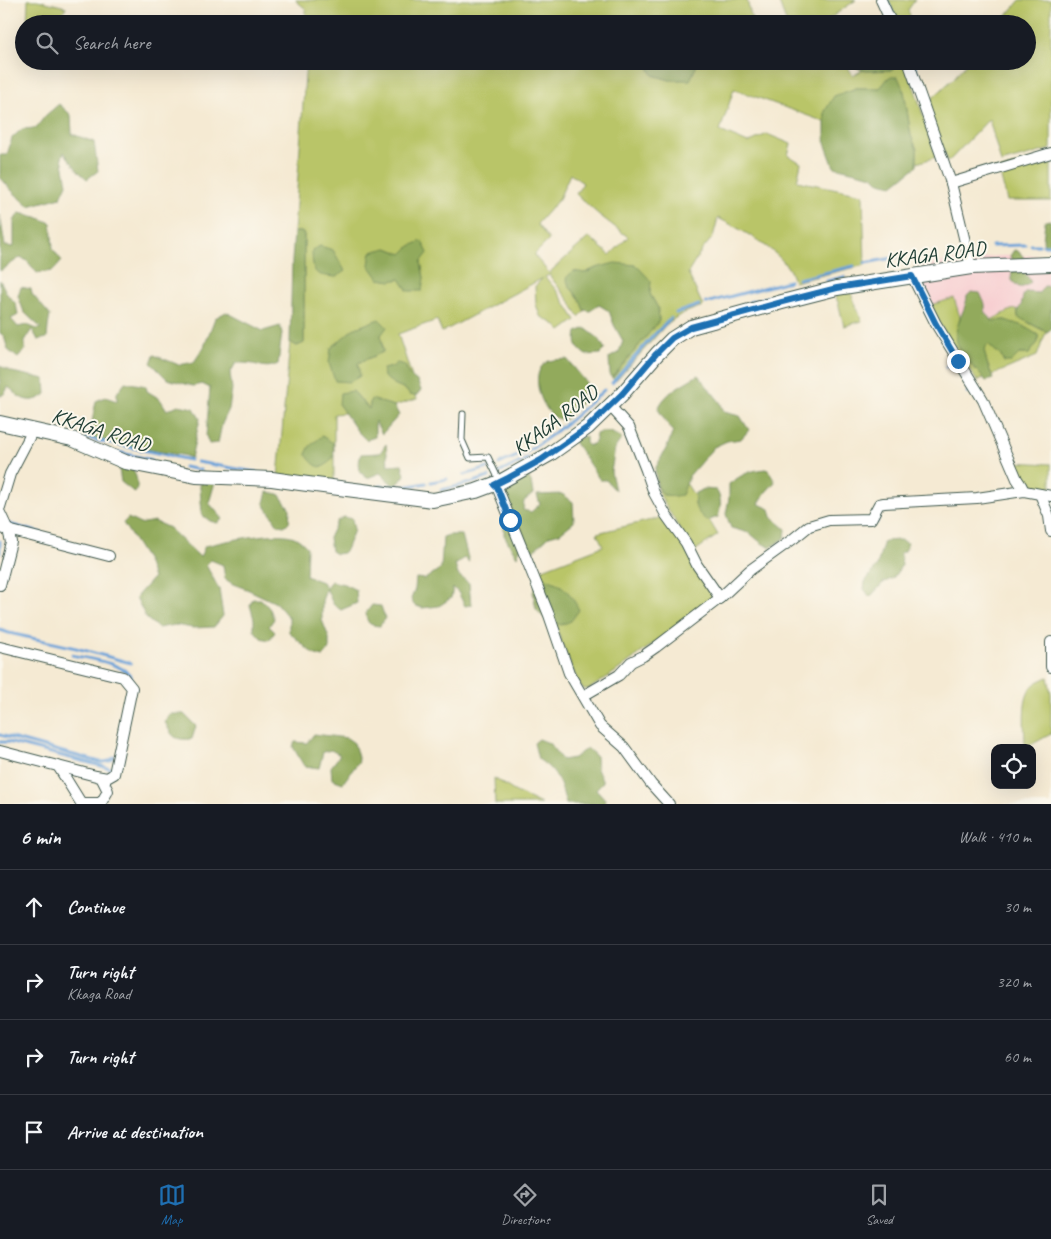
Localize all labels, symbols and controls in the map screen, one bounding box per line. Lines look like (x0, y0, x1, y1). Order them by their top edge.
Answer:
search box (15, 15, 1036, 70)
icon: search (33, 29, 61, 57)
text: Search here (73, 31, 150, 55)
street label: KKAGA ROAD (883, 235, 989, 273)
route end (947, 350, 970, 373)
street label: KKAGA ROAD (507, 378, 605, 461)
street label: KKAGA ROAD (49, 402, 155, 459)
route start (499, 509, 522, 532)
map controls (991, 744, 1036, 789)
button: locate (991, 744, 1036, 789)
text: 6 min (20, 824, 61, 850)
text: Walk · 410 m (959, 827, 1031, 847)
icon: ahead (20, 893, 48, 921)
text: Continue (67, 895, 124, 919)
text: 30 m (1004, 897, 1031, 917)
text: Turn right (67, 960, 134, 984)
icon: right (20, 968, 48, 996)
text: 320 m (997, 972, 1031, 992)
text: Kkaga Road (67, 984, 131, 1004)
icon: right (20, 1043, 48, 1071)
text: Turn right (67, 1045, 134, 1069)
text: 60 m (1004, 1047, 1031, 1067)
icon: arrive (20, 1118, 48, 1146)
text: Arrive at destination (67, 1120, 203, 1144)
tab: Map (158, 1181, 186, 1228)
tab: Directions (501, 1181, 550, 1228)
tab: Saved (865, 1181, 893, 1228)

